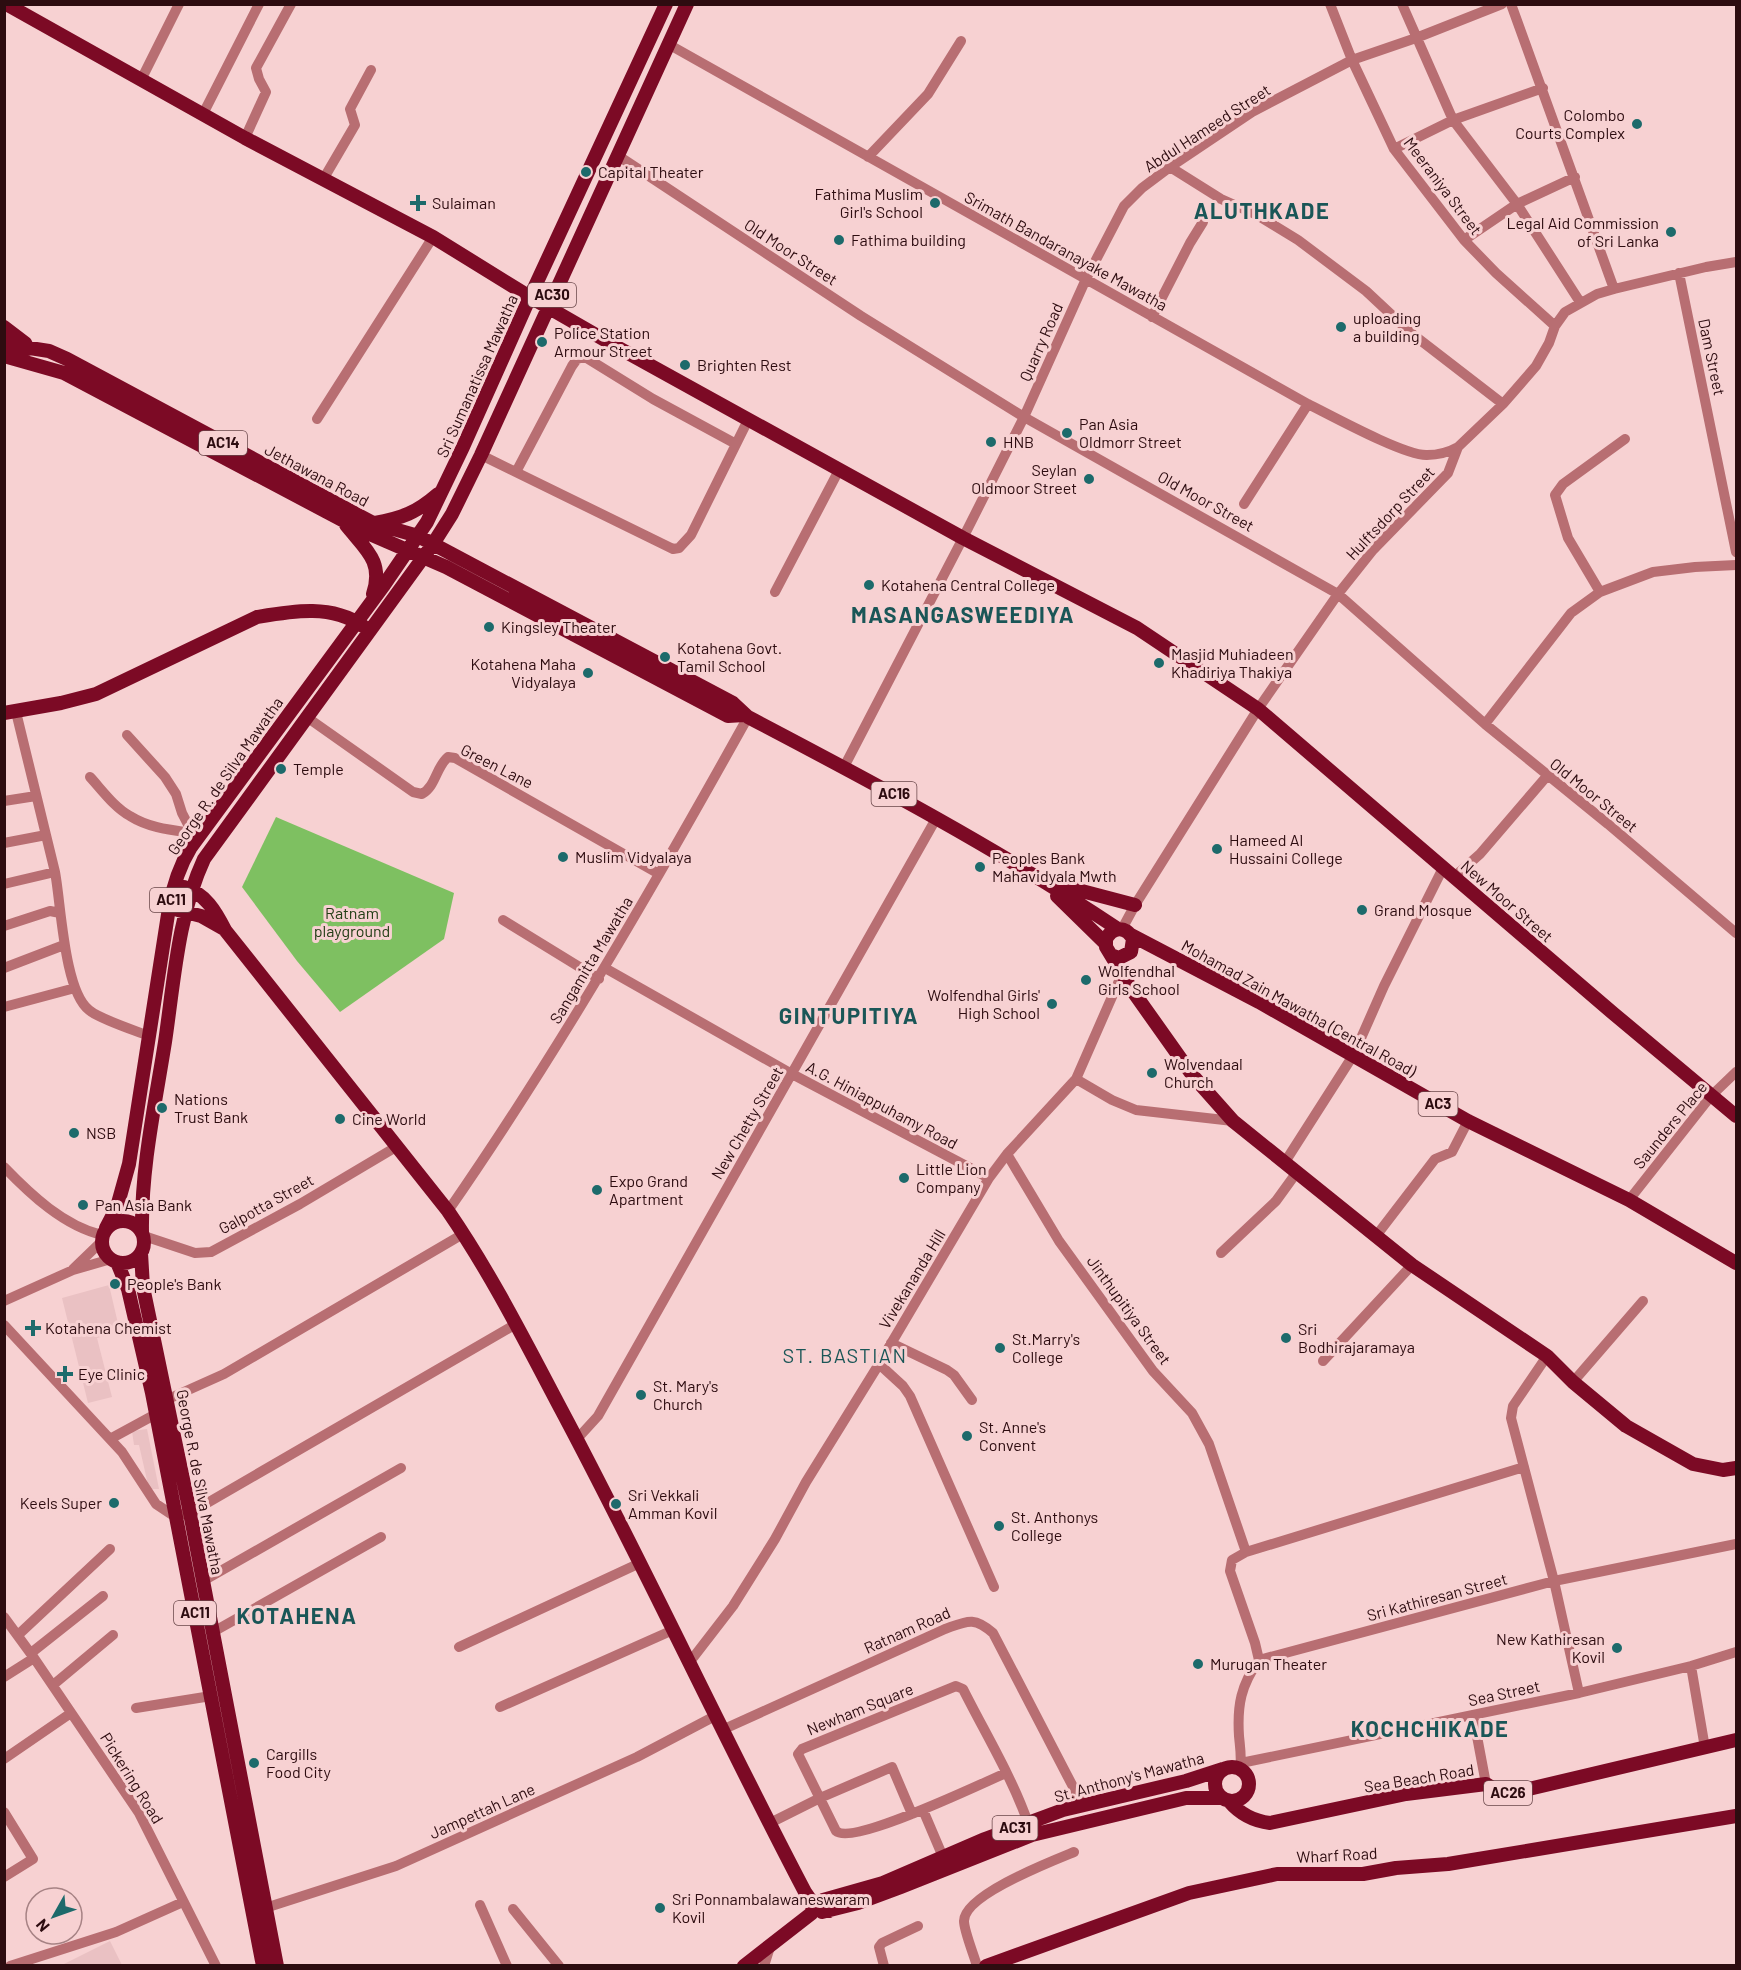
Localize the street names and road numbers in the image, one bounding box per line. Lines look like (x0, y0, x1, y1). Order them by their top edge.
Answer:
street label: Abdul Hameed Street (1140, 80, 1274, 176)
street label: Meeraniya Street (1400, 133, 1486, 238)
street label: Srimath Bandaranayake Mawatha (962, 187, 1171, 314)
street label: Old Moor Street (741, 214, 841, 289)
road number: AC30 (528, 283, 576, 307)
street label: Sri Sumanatissa Mawatha (432, 291, 521, 460)
street label: Quarry Road (1015, 300, 1066, 384)
street label: Dam Street (1695, 317, 1730, 397)
road number: AC14 (199, 431, 247, 455)
street label: Jethawana Road (262, 439, 373, 510)
street label: Hulftsdorp Street (1341, 462, 1438, 563)
street label: Old Moor Street (1155, 466, 1258, 535)
street label: George R. de Silva Mawatha (163, 693, 286, 858)
street label: Green Lane (458, 739, 537, 792)
street label: Old Moor Street (1547, 754, 1642, 836)
road number: AC16 (872, 782, 916, 806)
street label: New Moor Street (1458, 856, 1557, 946)
road number: AC11 (150, 888, 192, 912)
street label: Sangamitta Mawatha (545, 893, 636, 1027)
street label: Mohamad Zain Mawatha (Central Road) (1179, 935, 1421, 1081)
street label: A.G. Hiniappuhamy Road (803, 1056, 961, 1153)
street label: New Chetty Street (707, 1063, 786, 1182)
street label: Saunders Place (1629, 1077, 1711, 1172)
road number: AC3 (1418, 1092, 1458, 1116)
street label: Galpotta Street (215, 1170, 317, 1237)
street label: Vivekananda Hill (874, 1226, 949, 1332)
street label: Jinthupitiya Street (1083, 1252, 1175, 1368)
street label: George R. de Silva Mawatha (173, 1388, 228, 1576)
street label: Sri Kathiresan Street (1365, 1569, 1509, 1624)
road number: AC11 (174, 1601, 216, 1625)
street label: Ratnam Road (861, 1602, 953, 1657)
street label: Sea Street (1466, 1676, 1542, 1709)
street label: Newham Square (804, 1679, 916, 1739)
street label: Pickering Road (97, 1729, 168, 1827)
street label: St. Anthony's Mawatha (1052, 1747, 1206, 1806)
street label: Sea Beach Road (1362, 1759, 1475, 1796)
street label: Jampettah Lane (426, 1779, 538, 1842)
road number: AC26 (1484, 1781, 1532, 1805)
road number: AC31 (992, 1816, 1038, 1840)
street label: Wharf Road (1296, 1843, 1378, 1866)

